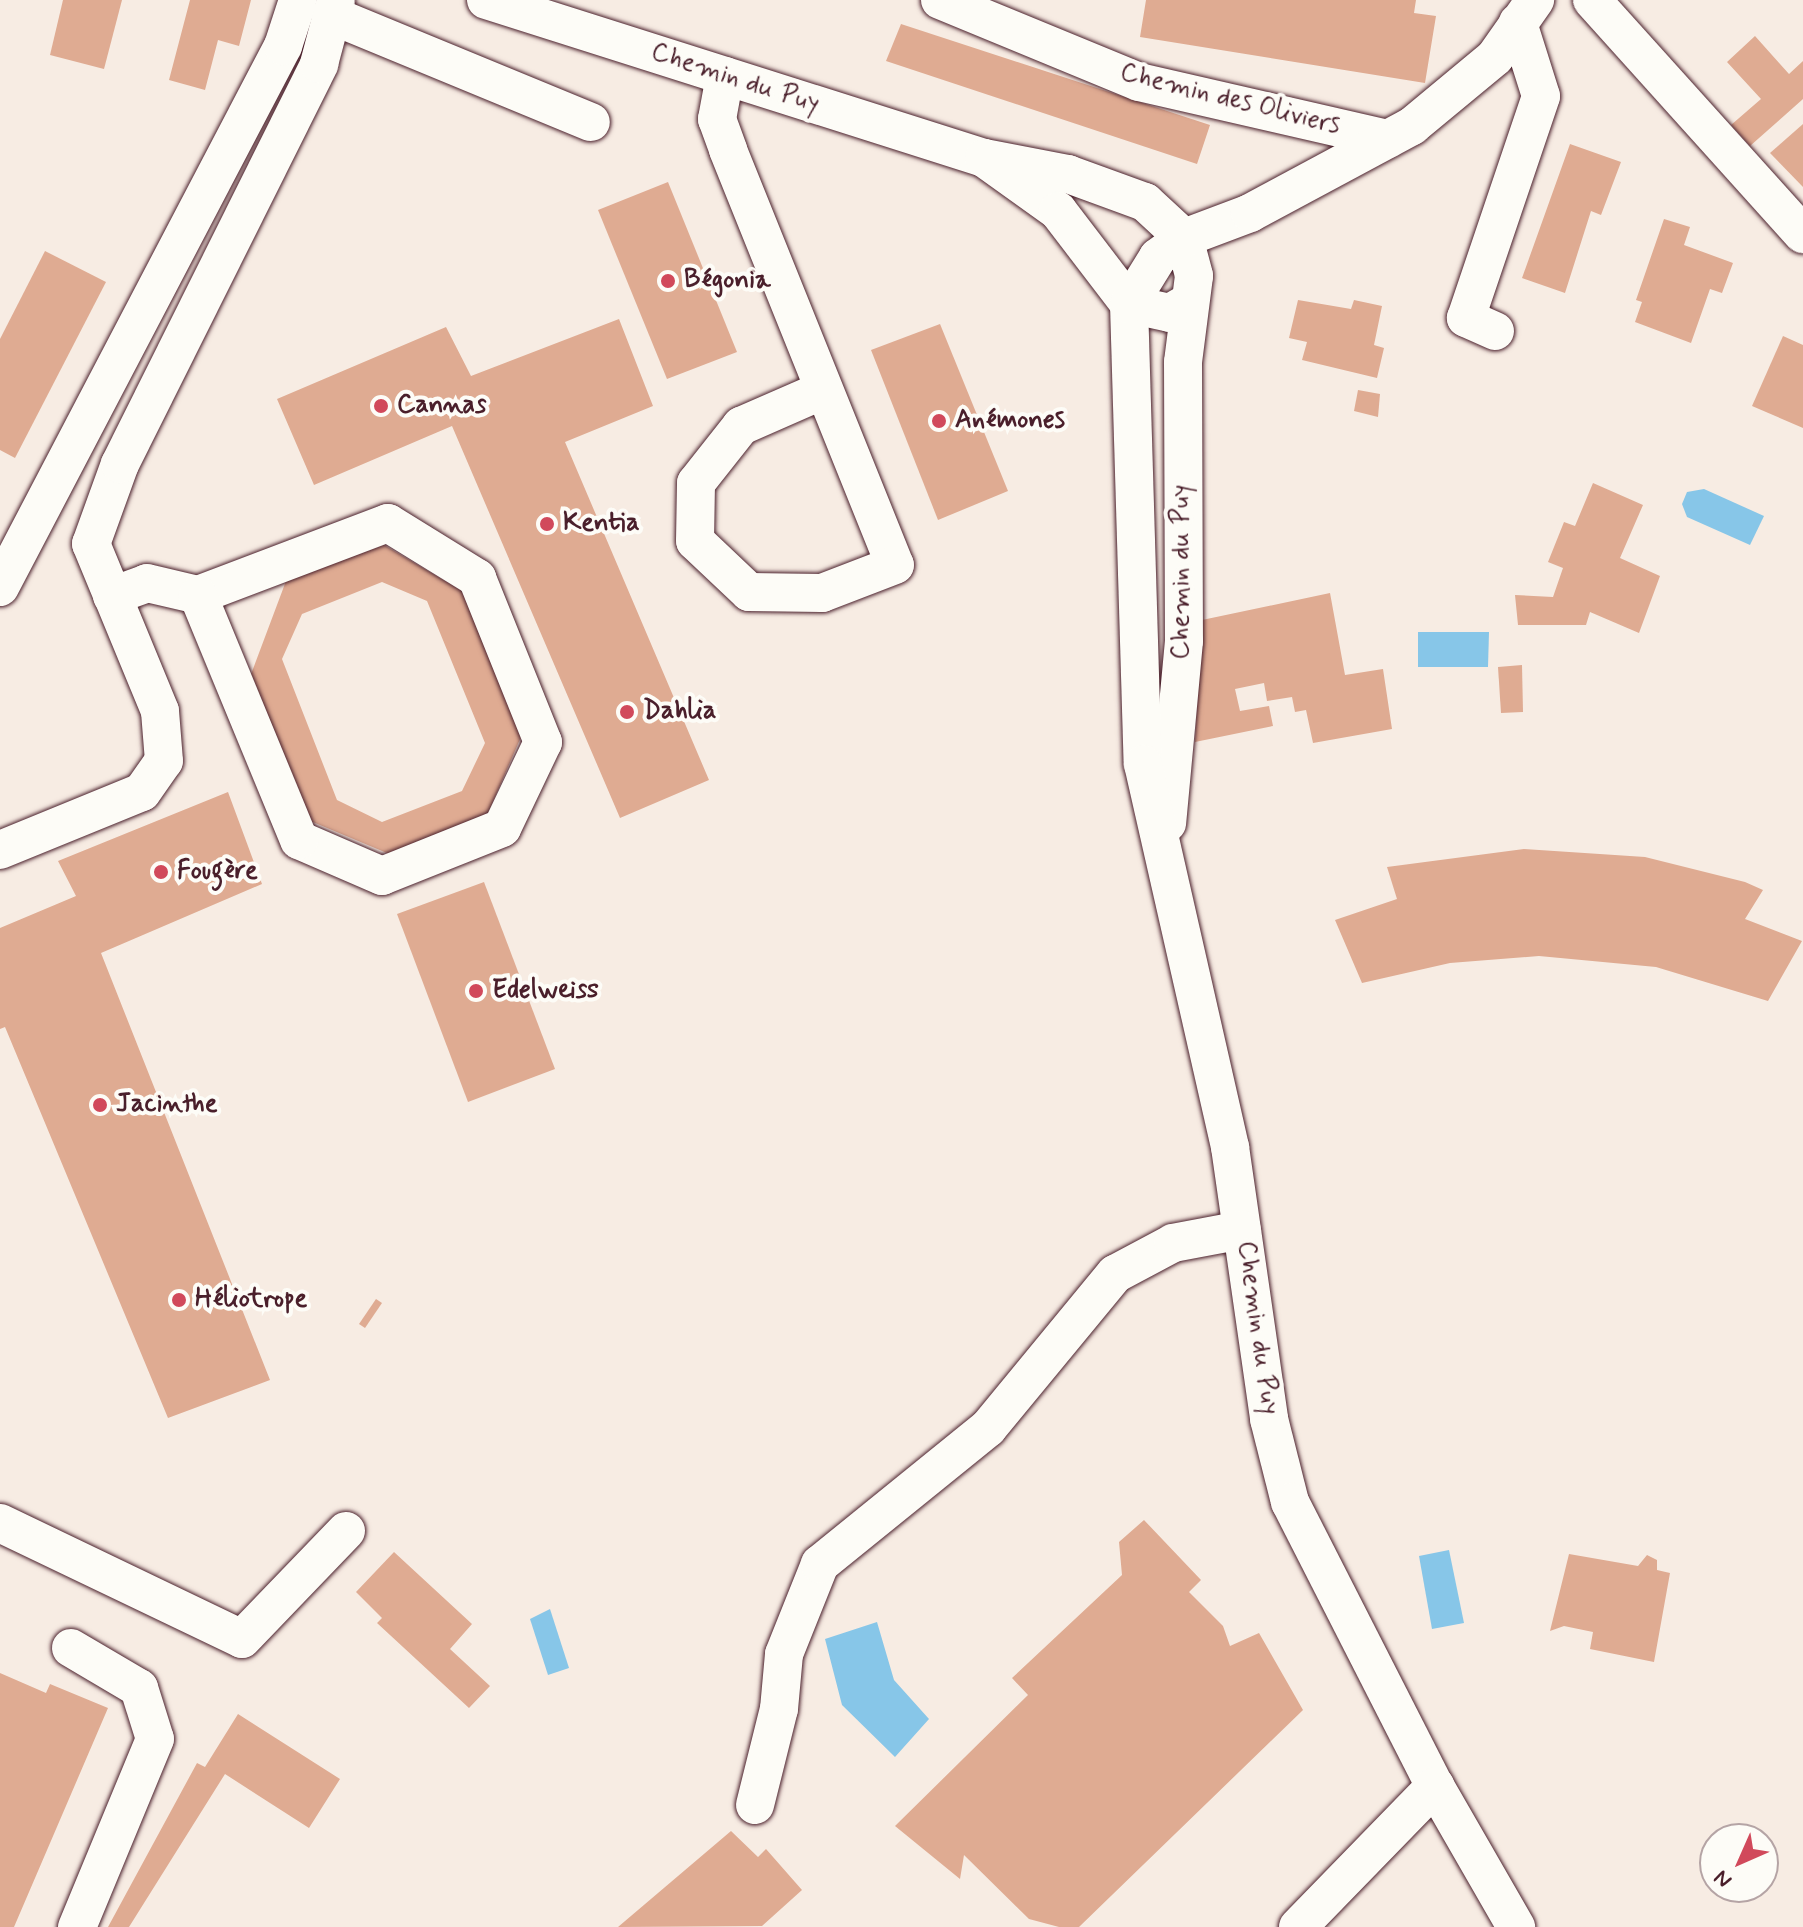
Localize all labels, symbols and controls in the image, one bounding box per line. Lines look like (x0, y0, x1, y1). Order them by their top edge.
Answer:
street label: Chemin du Puy (649, 38, 821, 120)
street label: Chemin des Oliviers (1117, 58, 1343, 142)
place label: Bégonia (684, 265, 771, 297)
marker: Bégonia (659, 272, 677, 290)
place label: Cannas (397, 390, 486, 422)
marker: Cannas (372, 397, 390, 415)
place label: Anémones (955, 405, 1065, 437)
marker: Anémones (930, 412, 948, 430)
street label: Chemin du Puy (1166, 487, 1198, 657)
place label: Kentia (563, 508, 640, 540)
marker: Kentia (538, 515, 556, 533)
place label: Dahlia (643, 696, 716, 728)
marker: Dahlia (618, 703, 636, 721)
place label: Fougère (177, 856, 258, 888)
marker: Fougère (152, 863, 170, 881)
place label: Edelweiss (492, 975, 599, 1007)
marker: Edelweiss (467, 982, 485, 1000)
place label: Jacinthe (116, 1089, 218, 1121)
marker: Jacinthe (91, 1096, 109, 1114)
street label: Chemin du Puy (1230, 1241, 1284, 1415)
place label: Héliotrope (195, 1284, 307, 1316)
marker: Héliotrope (170, 1291, 188, 1309)
north arrow (1699, 1823, 1779, 1903)
text: N (1708, 1863, 1739, 1894)

